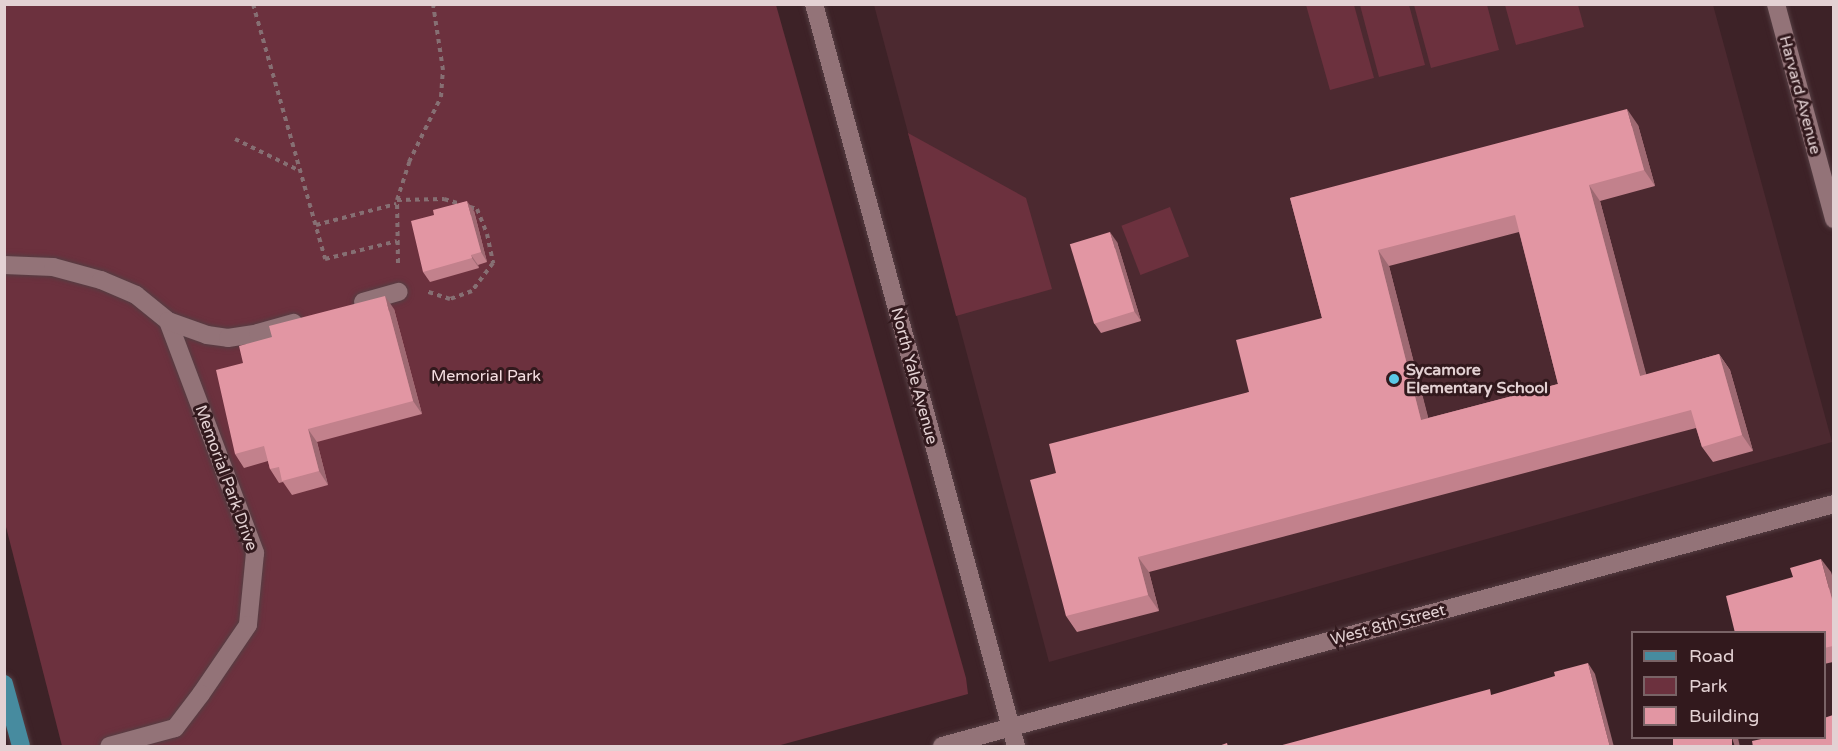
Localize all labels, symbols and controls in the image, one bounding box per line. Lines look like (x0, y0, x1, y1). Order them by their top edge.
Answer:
street label: Harvard Avenue (1775, 34, 1825, 156)
street label: North Yale Avenue (886, 305, 942, 447)
place label: Sycamore Elementary School (1406, 360, 1548, 398)
park label: Memorial Park (431, 366, 541, 386)
marker: Sycamore Elementary School (1387, 372, 1401, 386)
street label: Memorial Park Drive (191, 403, 261, 553)
street label: West 8th Street (1328, 600, 1448, 650)
legend (1631, 631, 1826, 739)
text: Road (1689, 645, 1734, 667)
text: Park (1689, 675, 1727, 697)
text: Building (1689, 705, 1759, 727)

